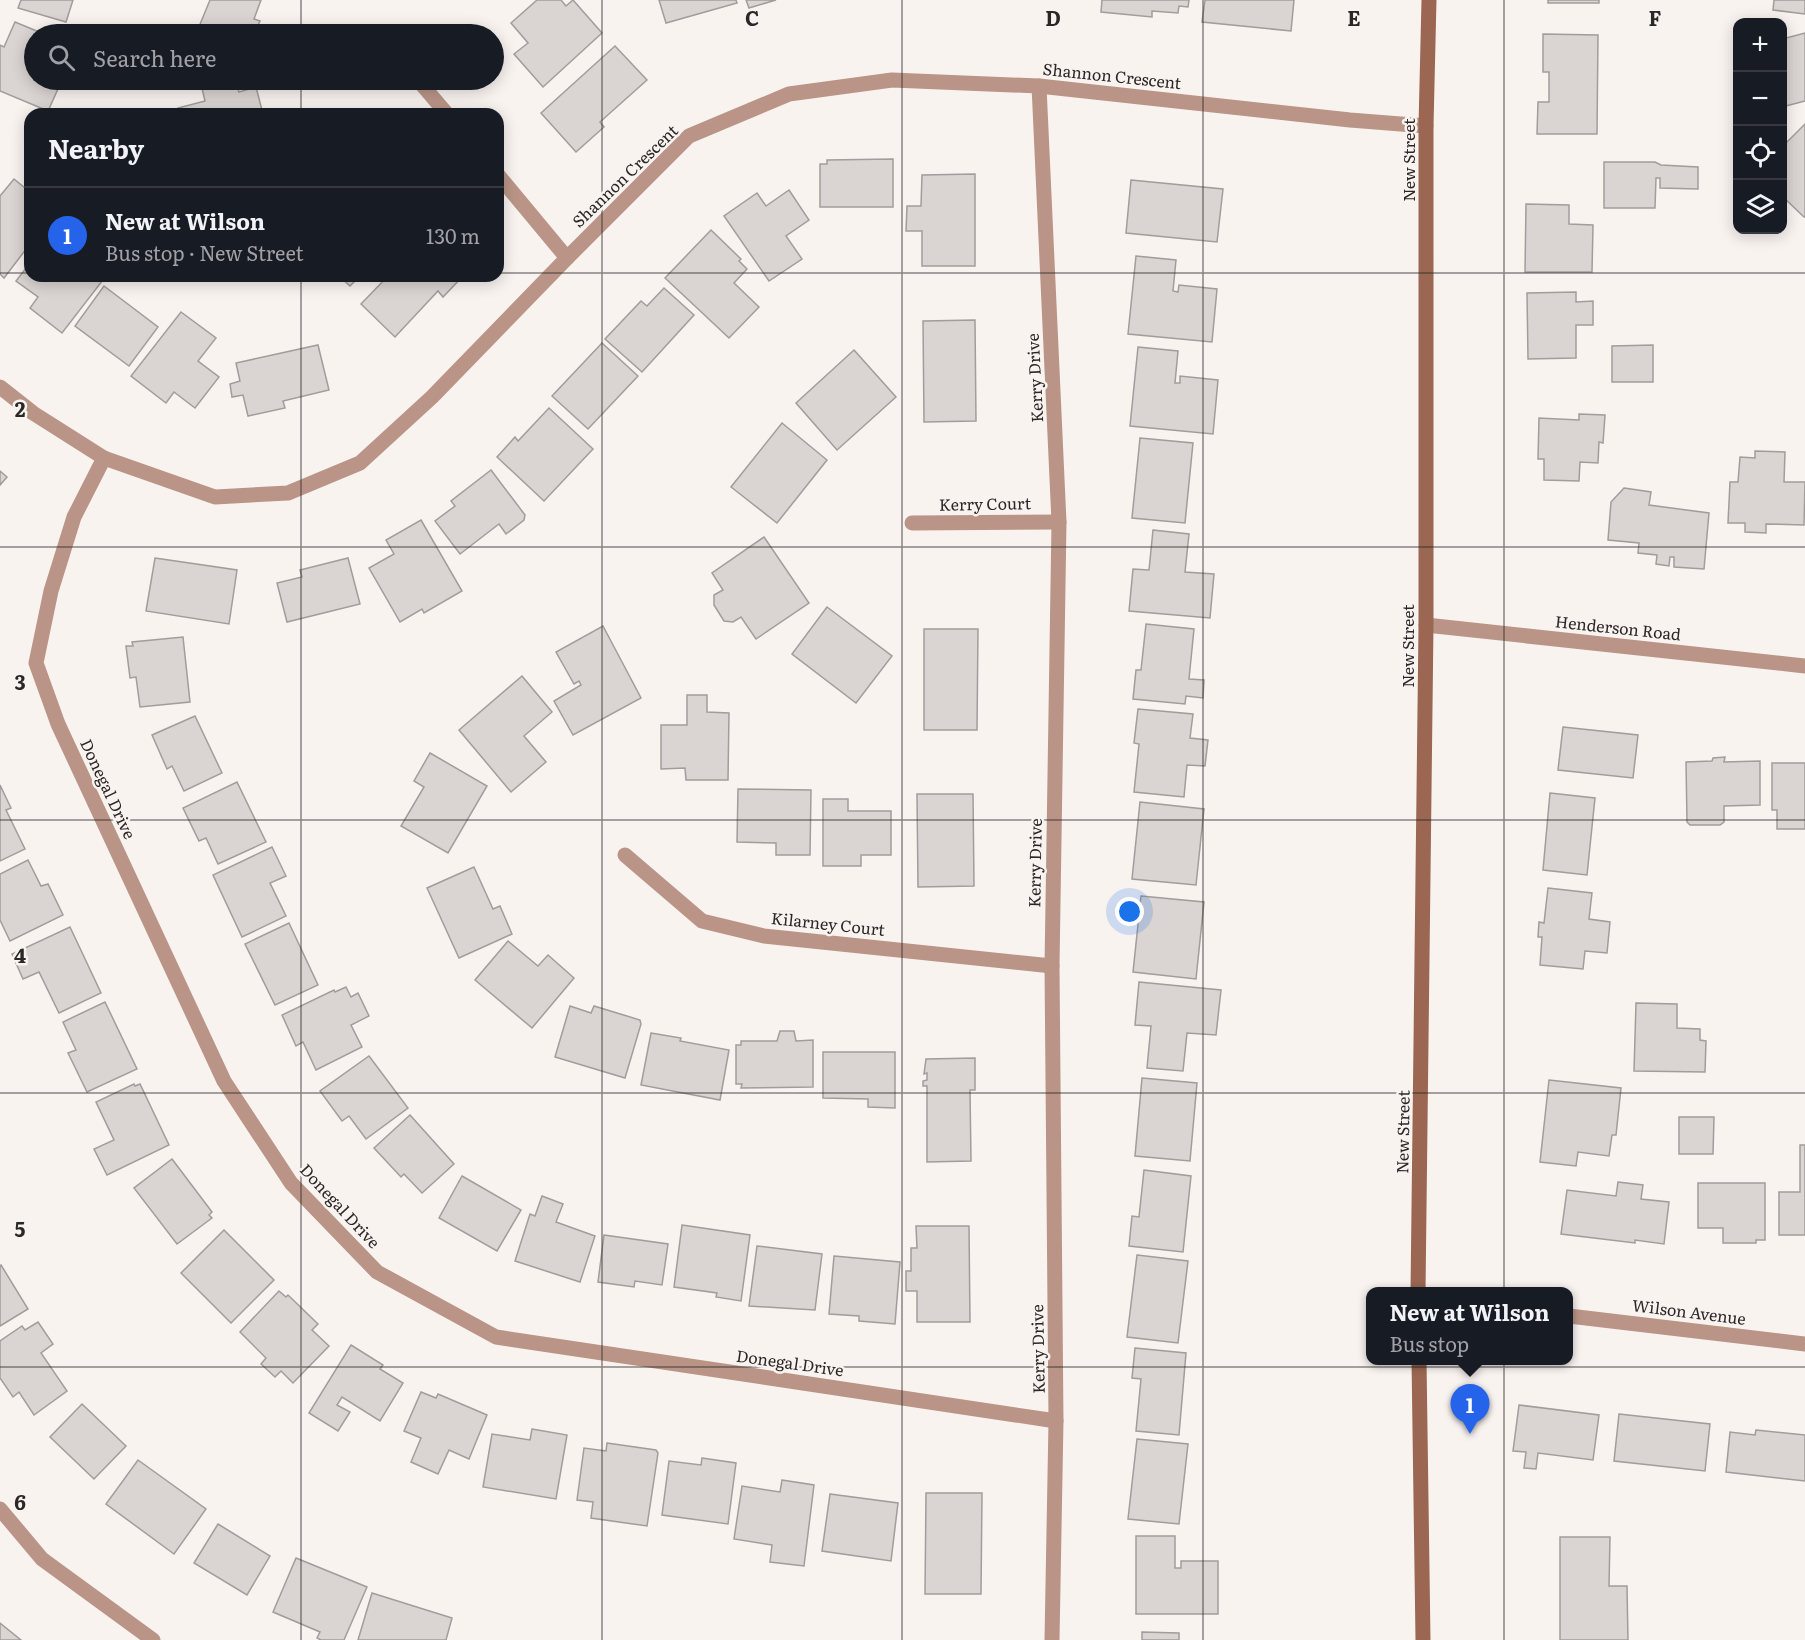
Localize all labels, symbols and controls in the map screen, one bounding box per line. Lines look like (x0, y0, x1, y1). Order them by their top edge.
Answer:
text: C (745, 2, 759, 32)
text: D (1045, 2, 1061, 32)
text: E (1347, 2, 1361, 32)
text: F (1649, 2, 1662, 32)
map controls (1733, 18, 1787, 234)
button: + (1733, 18, 1787, 72)
search box (24, 24, 504, 90)
icon: search (45, 41, 78, 74)
text: Search here (93, 41, 216, 74)
street label: Shannon Crescent (1042, 56, 1183, 94)
button: − (1733, 72, 1787, 126)
street label: Shannon Crescent (566, 118, 683, 232)
street label: New Street (1396, 118, 1420, 202)
button: locate (1733, 126, 1787, 180)
text: Nearby (48, 128, 144, 167)
button: layers (1733, 180, 1787, 234)
text: New at Wilson (105, 204, 265, 237)
text: 1 (63, 220, 72, 250)
text: 130 m (426, 220, 480, 250)
text: Bus stop · New Street (105, 237, 304, 267)
street label: Kerry Drive (1020, 333, 1048, 423)
text: 2 (15, 393, 26, 423)
street label: Kerry Court (939, 490, 1032, 516)
street label: New Street (1395, 604, 1419, 688)
street label: Henderson Road (1554, 608, 1682, 646)
text: 3 (14, 666, 26, 696)
street label: Donegal Drive (75, 734, 143, 843)
street label: Kerry Drive (1021, 818, 1047, 908)
your location (1115, 897, 1144, 926)
street label: Kilarney Court (770, 905, 887, 941)
text: 4 (14, 939, 26, 969)
street label: New Street (1389, 1090, 1415, 1174)
street label: Donegal Drive (295, 1158, 386, 1253)
text: 5 (15, 1213, 26, 1243)
popup (1366, 1287, 1573, 1365)
street label: Wilson Avenue (1631, 1292, 1747, 1330)
text: New at Wilson (1389, 1295, 1550, 1328)
street label: Kerry Drive (1024, 1304, 1050, 1394)
text: Bus stop (1389, 1328, 1469, 1358)
street label: Donegal Drive (735, 1343, 845, 1381)
pin: 1 (1450, 1384, 1490, 1434)
text: 6 (14, 1486, 26, 1516)

